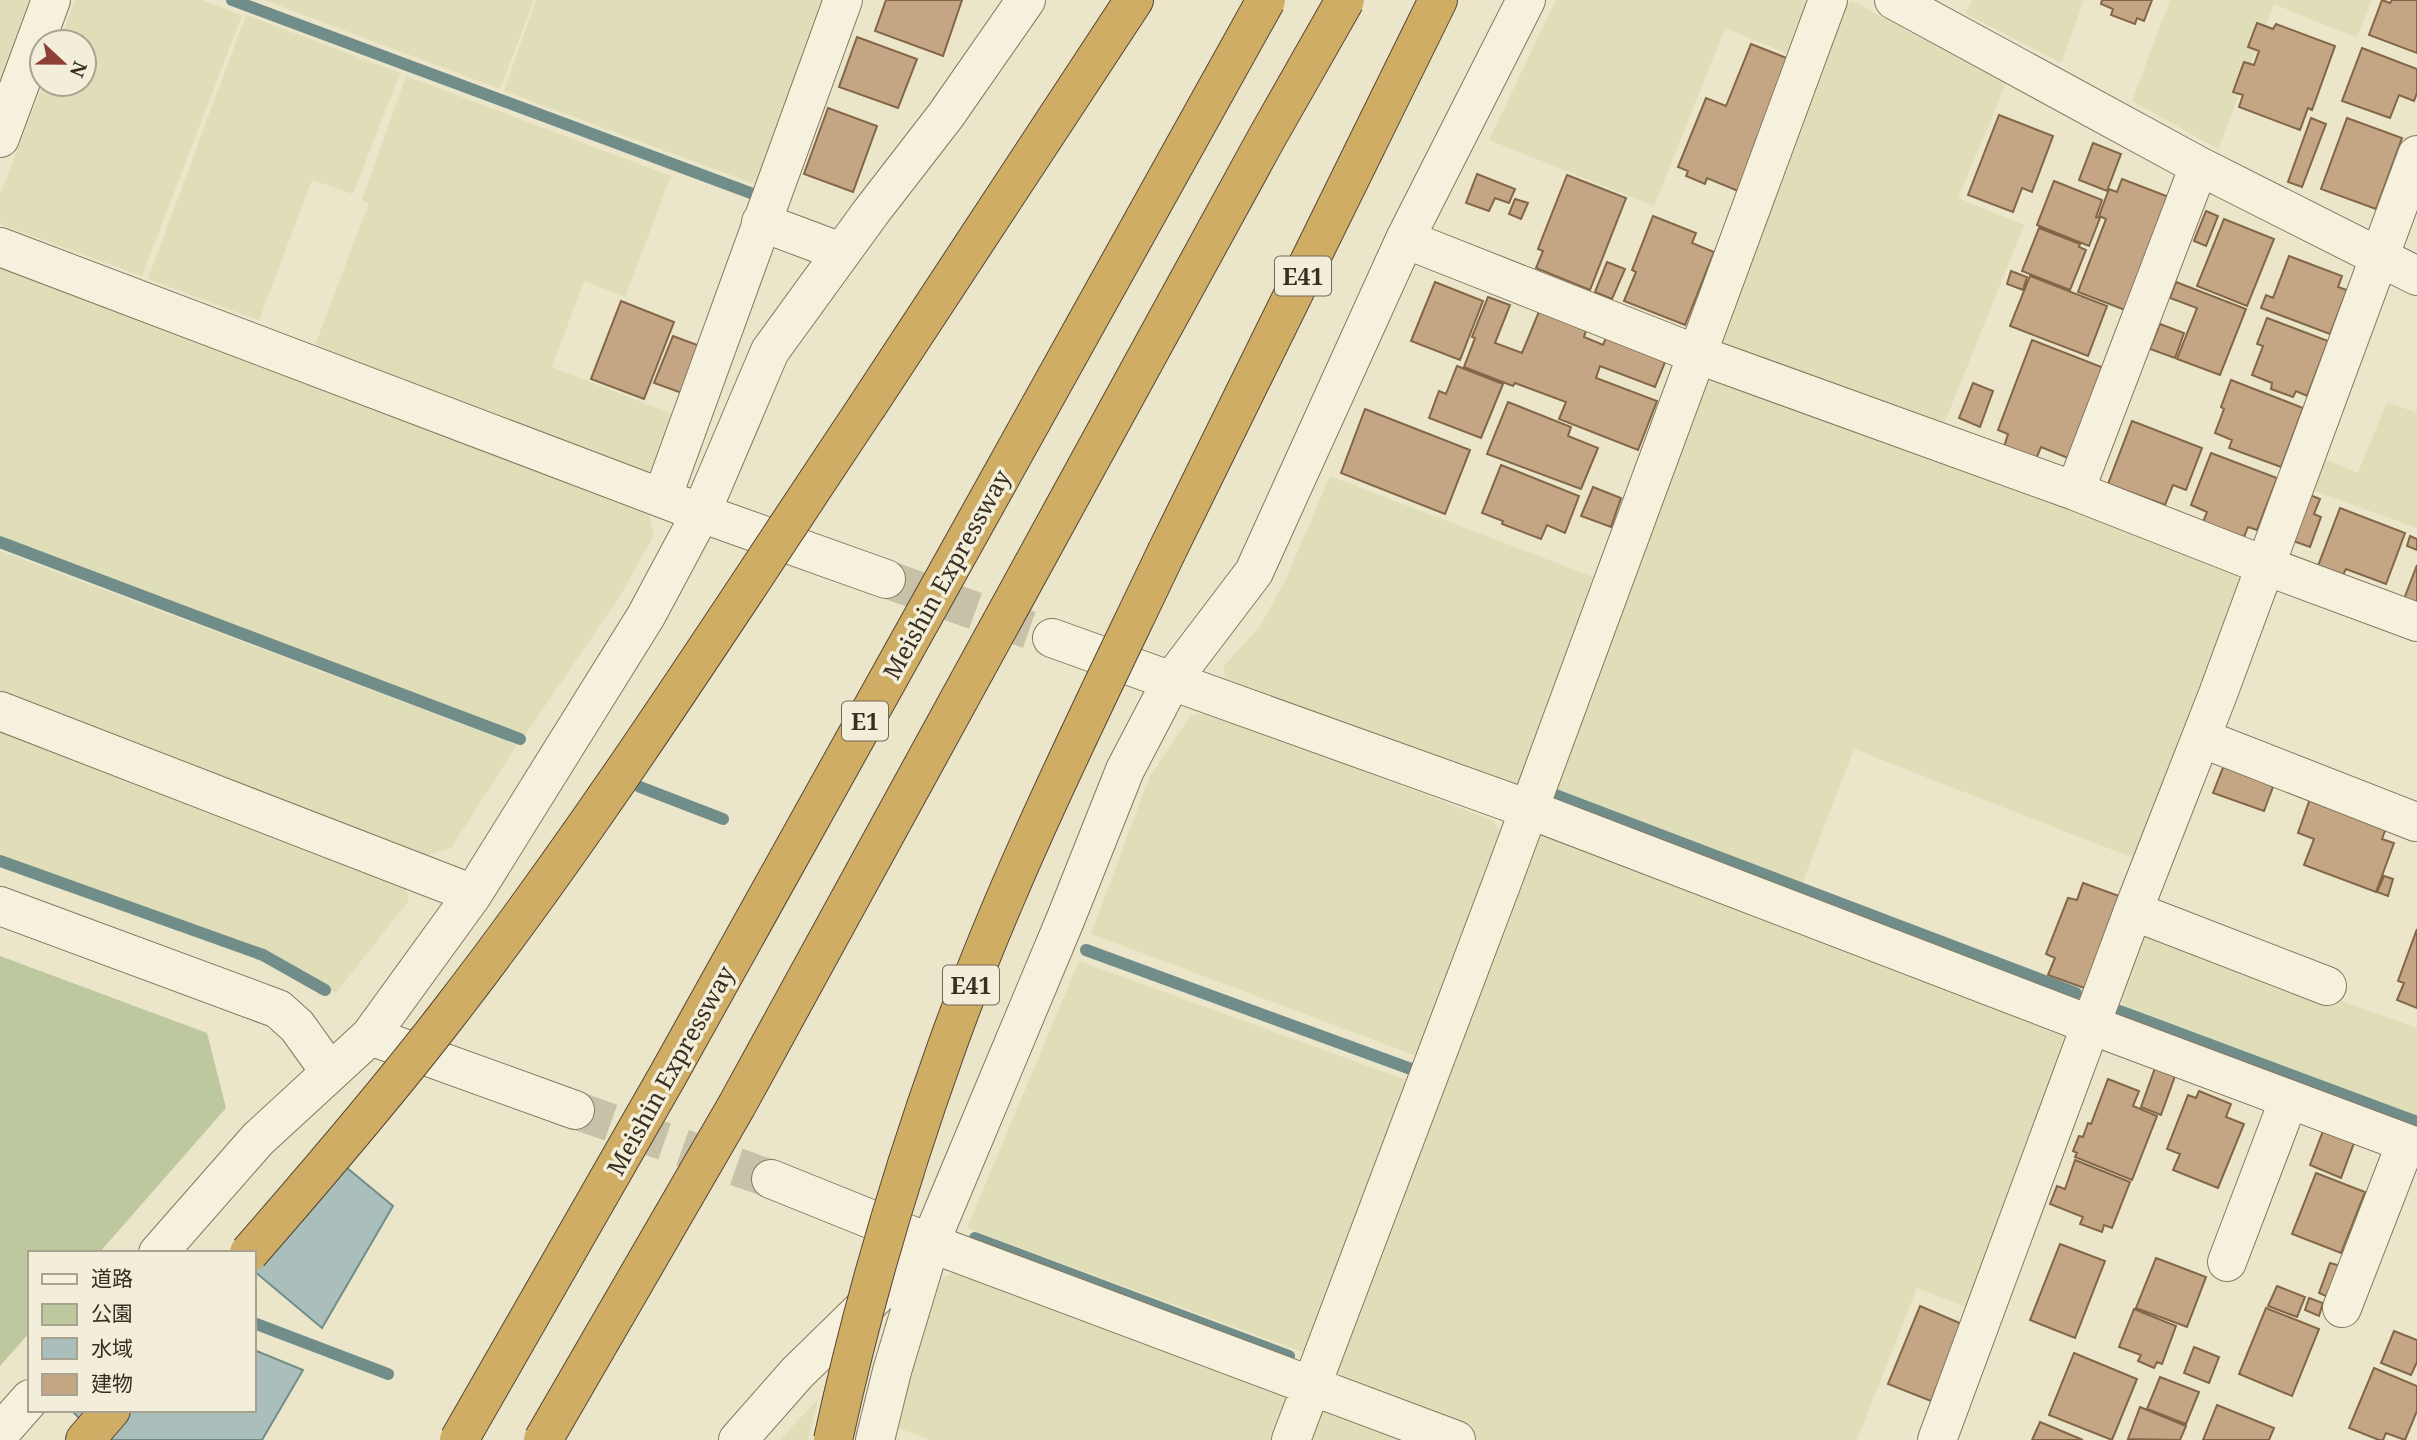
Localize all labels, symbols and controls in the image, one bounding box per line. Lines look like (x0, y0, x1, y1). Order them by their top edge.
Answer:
north arrow (28, 28, 98, 98)
text: N (64, 58, 94, 81)
road number: E41 (1275, 256, 1331, 296)
street label: Meishin Expressway (875, 463, 1018, 685)
road number: E1 (842, 702, 888, 740)
street label: Meishin Expressway (599, 959, 742, 1181)
road number: E41 (943, 966, 999, 1004)
legend (28, 1251, 256, 1412)
text: 道路 (91, 1264, 133, 1292)
text: 公園 (91, 1299, 133, 1327)
text: 水域 (91, 1334, 133, 1362)
text: 建物 (91, 1369, 133, 1397)

